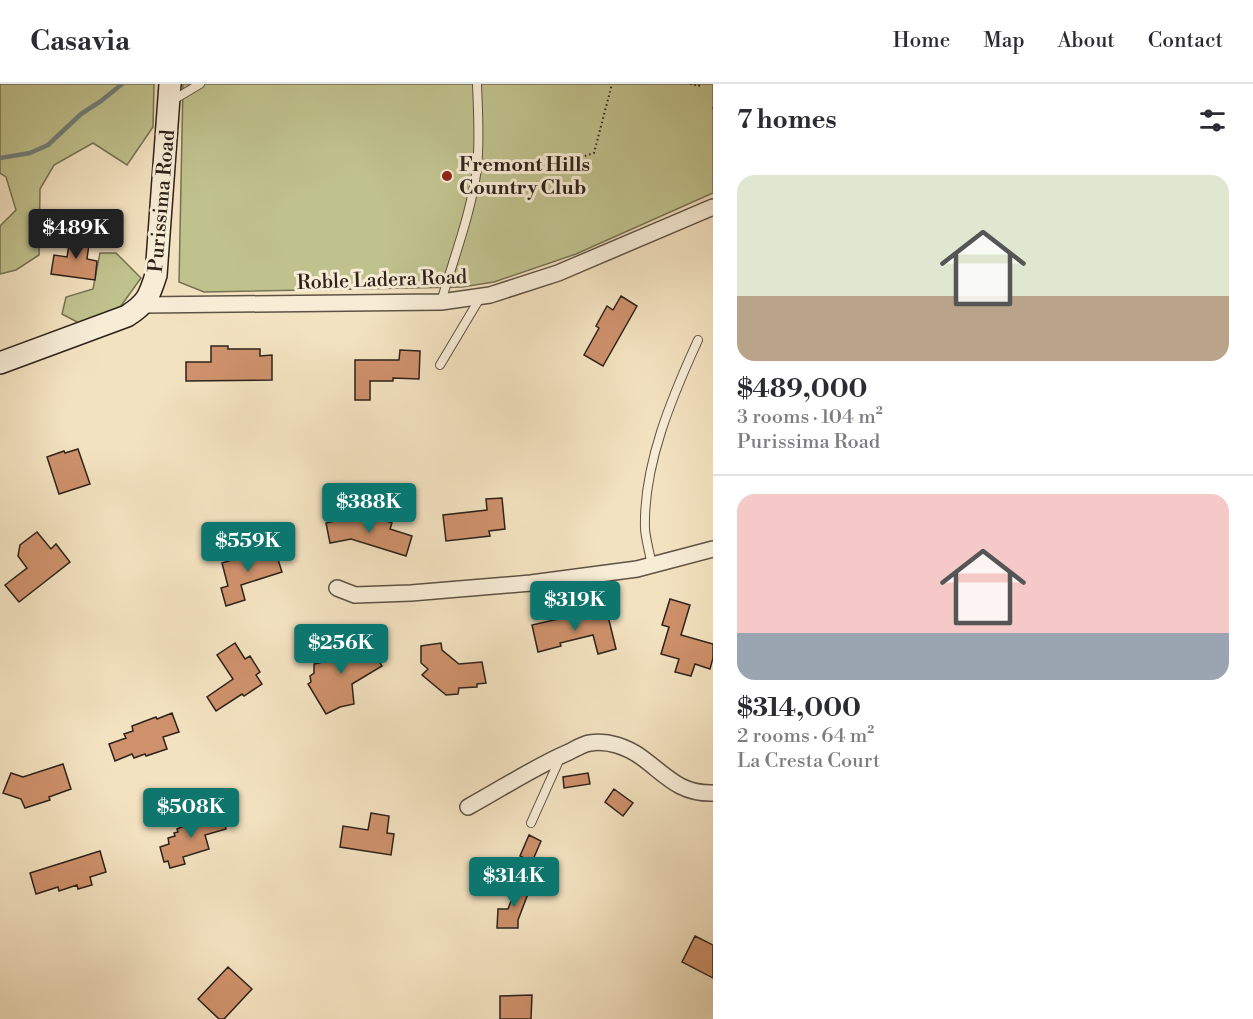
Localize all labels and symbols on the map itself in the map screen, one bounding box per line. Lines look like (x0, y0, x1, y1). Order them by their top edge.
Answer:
street label: Purissima Road (144, 128, 181, 274)
place label: Fremont Hills Country Club (459, 153, 590, 201)
marker: Fremont Hills Country Club (440, 169, 454, 183)
pin: $489K (34, 209, 118, 260)
street label: Roble Ladera Road (296, 265, 468, 296)
pin: $388K (327, 483, 411, 534)
pin: $559K (206, 522, 290, 573)
pin: $319K (533, 581, 617, 632)
pin: $256K (299, 624, 383, 675)
pin: $508K (149, 788, 233, 839)
pin: $314K (472, 857, 556, 908)

